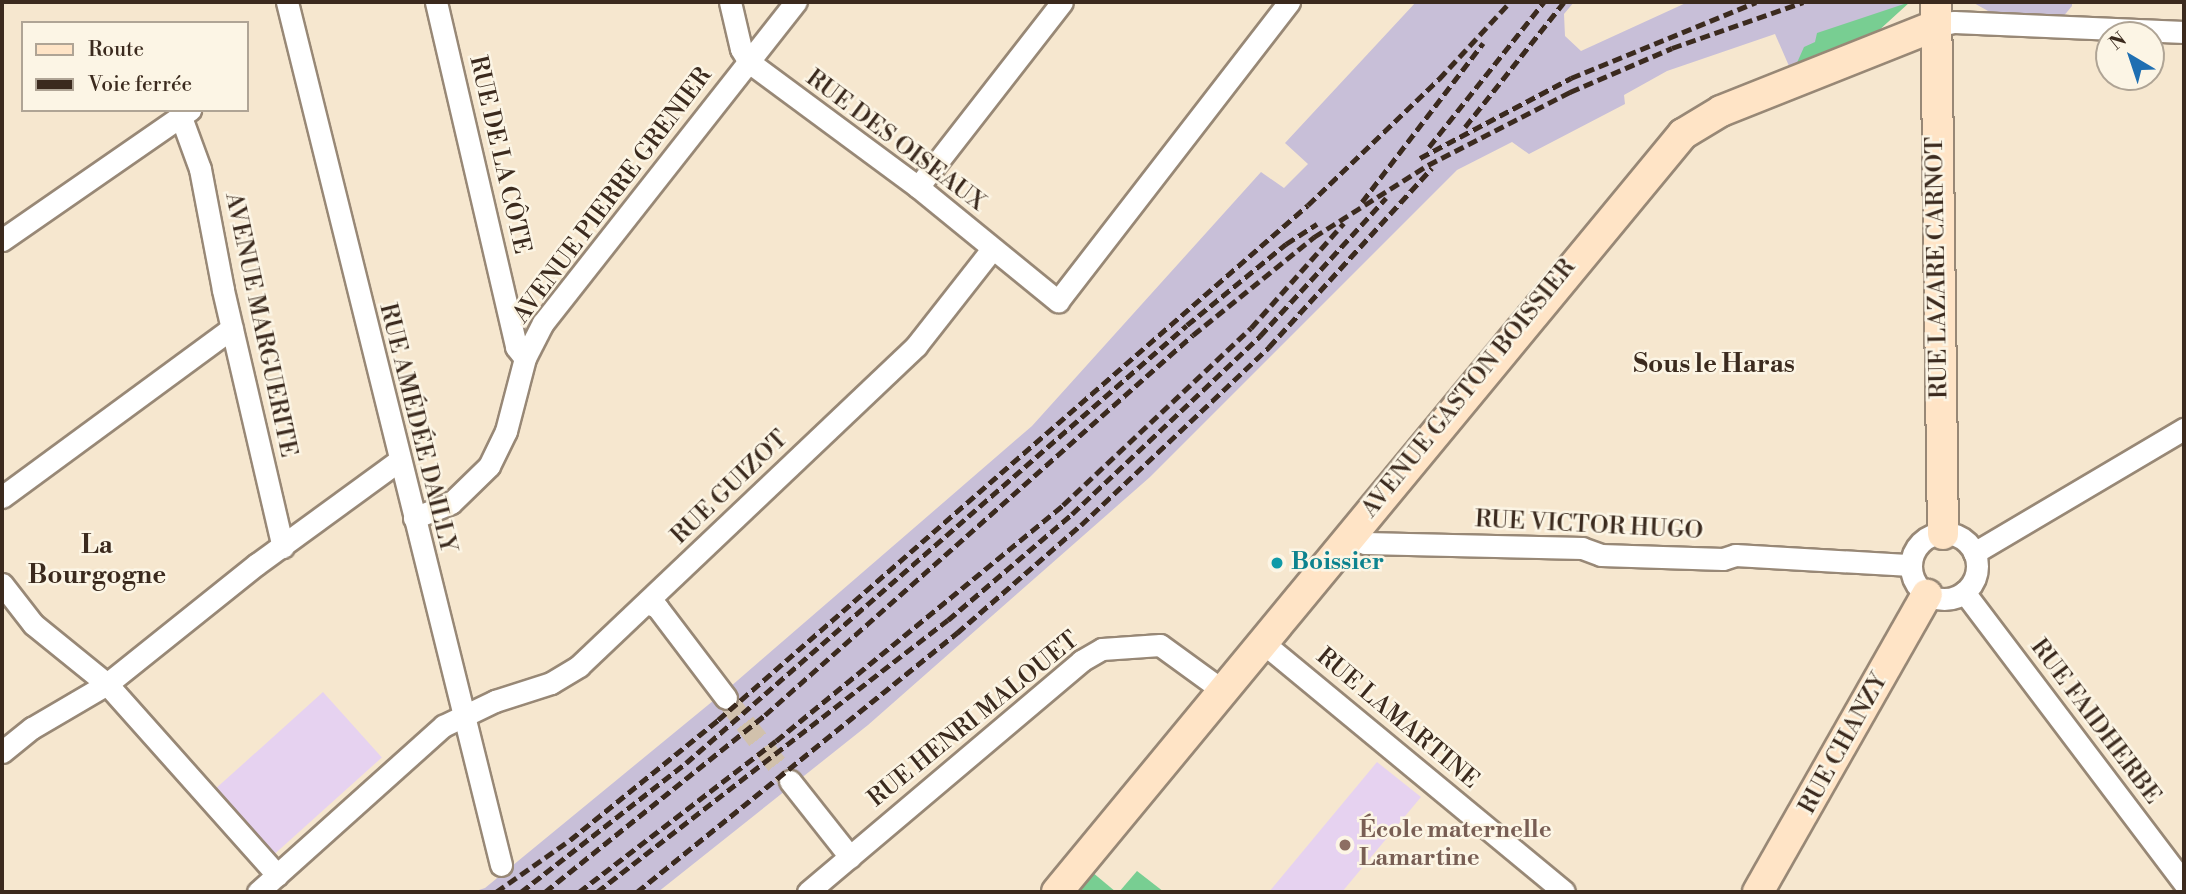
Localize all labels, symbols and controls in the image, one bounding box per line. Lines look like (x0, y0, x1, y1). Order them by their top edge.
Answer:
legend (21, 21, 248, 112)
north arrow (2095, 21, 2165, 91)
text: N (2105, 27, 2131, 55)
text: Route (88, 37, 144, 63)
street label: RUE DE LA CÔTE (462, 53, 536, 257)
street label: AVENUE PIERRE GRENIER (508, 63, 718, 329)
street label: RUE DES OISEAUX (800, 64, 990, 218)
text: Voie ferrée (88, 72, 192, 98)
street label: RUE LAZARE CARNOT (1921, 137, 1955, 399)
street label: AVENUE MARGUERITE (218, 190, 302, 460)
street label: AVENUE GASTON BOISSIER (1356, 254, 1582, 524)
street label: RUE AMÉDÉE DAILLY (372, 300, 462, 556)
district label: Sous le Haras (1633, 349, 1795, 381)
street label: RUE GUIZOT (666, 425, 794, 551)
street label: RUE VICTOR HUGO (1474, 506, 1704, 546)
district label: La Bourgogne (28, 530, 166, 592)
place label: Boissier (1291, 549, 1384, 577)
marker: Boissier (1269, 555, 1285, 571)
street label: RUE HENRI MALOUET (863, 626, 1085, 814)
street label: RUE FAIDHERBE (2024, 634, 2166, 810)
street label: RUE LAMARTINE (1310, 643, 1484, 795)
street label: RUE CHANZY (1793, 669, 1895, 819)
place label: École maternelle Lamartine (1359, 817, 1552, 873)
marker: École maternelle Lamartine (1337, 837, 1353, 853)

